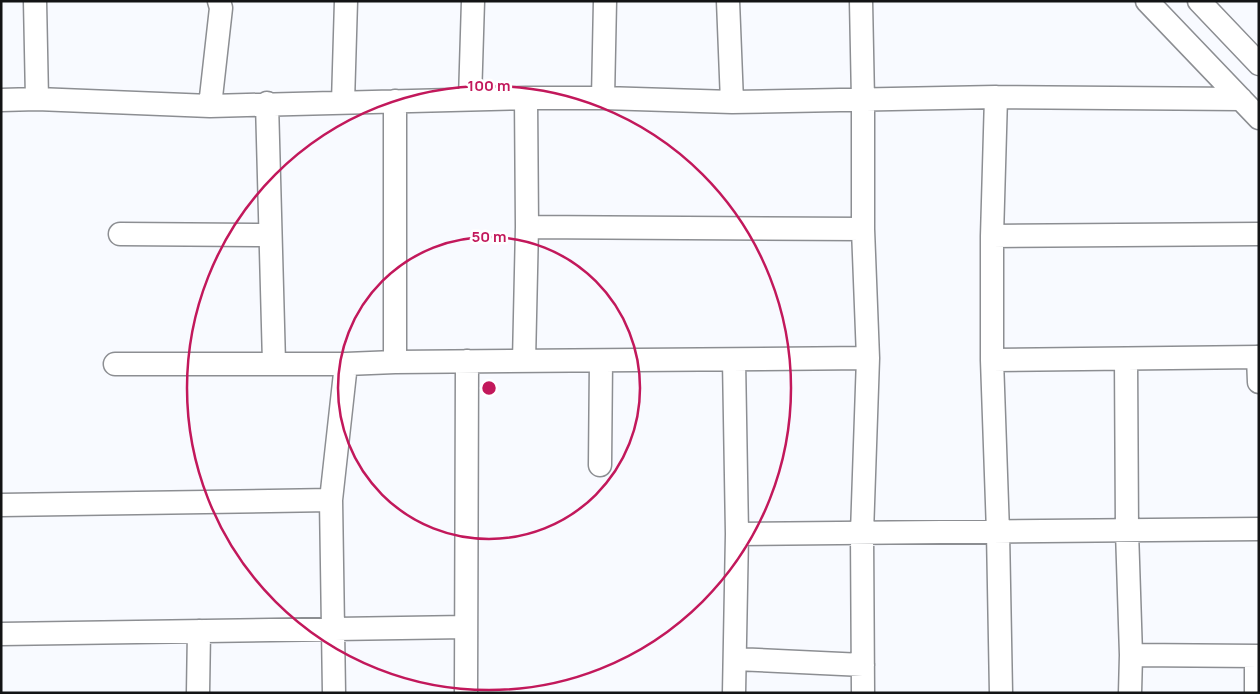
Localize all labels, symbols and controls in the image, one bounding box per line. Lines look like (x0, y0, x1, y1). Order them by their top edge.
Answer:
text: 100 m (468, 75, 510, 96)
text: 50 m (471, 226, 507, 247)
centre of rings (480, 379, 498, 397)

